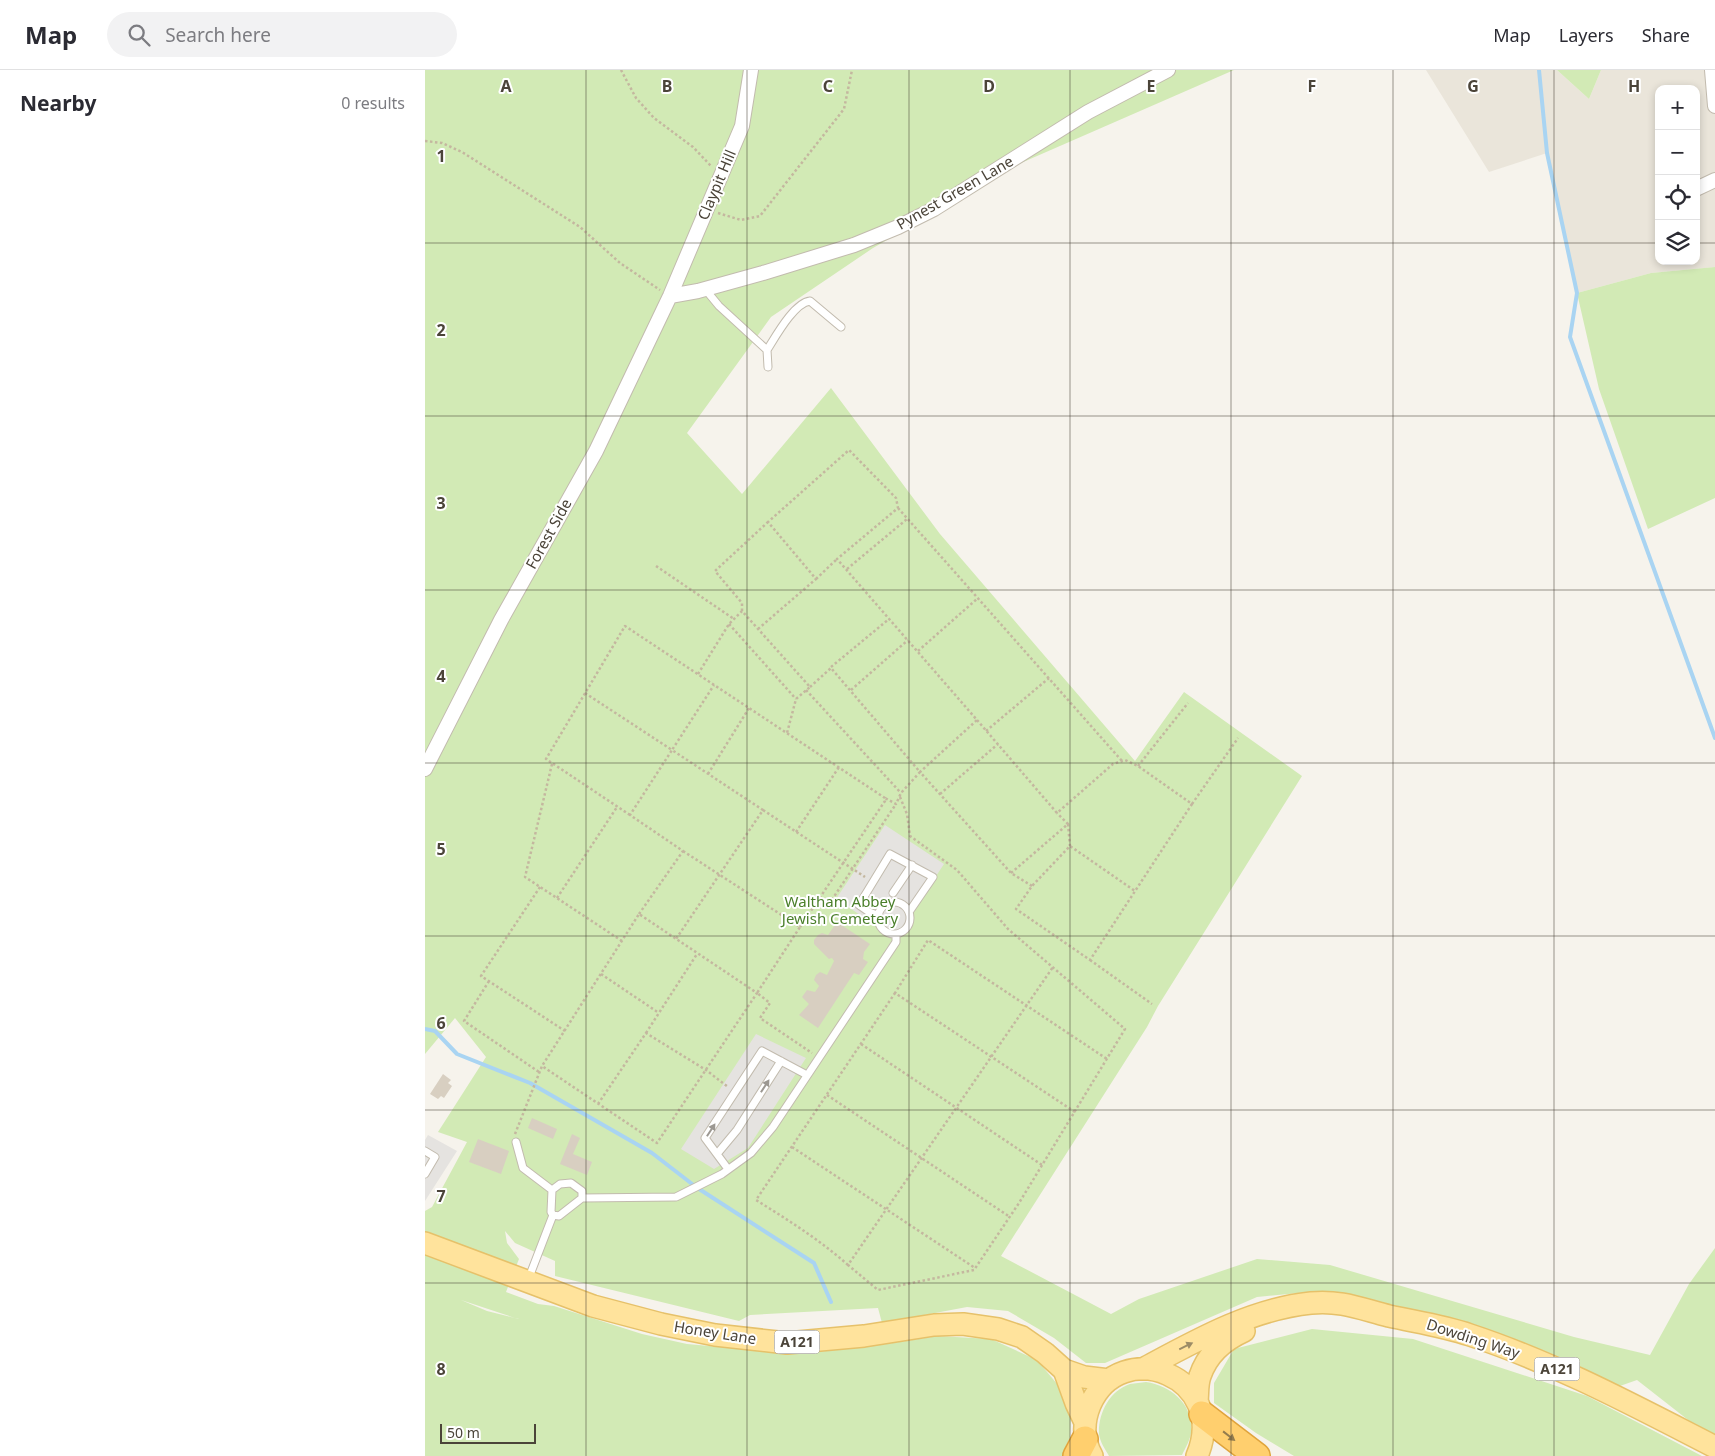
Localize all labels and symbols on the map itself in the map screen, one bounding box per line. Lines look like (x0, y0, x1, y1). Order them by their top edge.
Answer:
text: A (500, 75, 512, 97)
text: B (662, 75, 672, 97)
text: C (823, 75, 833, 97)
text: D (983, 75, 995, 97)
text: E (1147, 75, 1156, 97)
text: F (1308, 75, 1316, 97)
text: G (1467, 75, 1479, 97)
text: H (1628, 75, 1640, 97)
text: 1 (436, 145, 446, 167)
street label: Claypit Hill (692, 146, 740, 223)
street label: Pynest Green Lane (892, 151, 1017, 234)
text: 2 (436, 319, 446, 341)
text: 3 (436, 492, 446, 514)
street label: Forest Side (521, 495, 576, 572)
text: 4 (436, 665, 446, 687)
text: 5 (436, 838, 446, 860)
park label: Waltham Abbey Jewish Cemetery (780, 891, 899, 928)
text: 6 (436, 1012, 446, 1034)
one-way arrow (760, 1079, 770, 1092)
one-way arrow (706, 1123, 716, 1137)
text: 7 (436, 1185, 446, 1207)
street label: Dowding Way (1424, 1314, 1523, 1363)
street label: Honey Lane (673, 1316, 758, 1348)
road number: A121 (775, 1330, 819, 1354)
one-way arrow (1179, 1342, 1193, 1350)
text: 8 (436, 1358, 446, 1380)
road number: A121 (1535, 1358, 1579, 1380)
scale bar (440, 1421, 536, 1444)
one-way arrow (1222, 1431, 1236, 1441)

